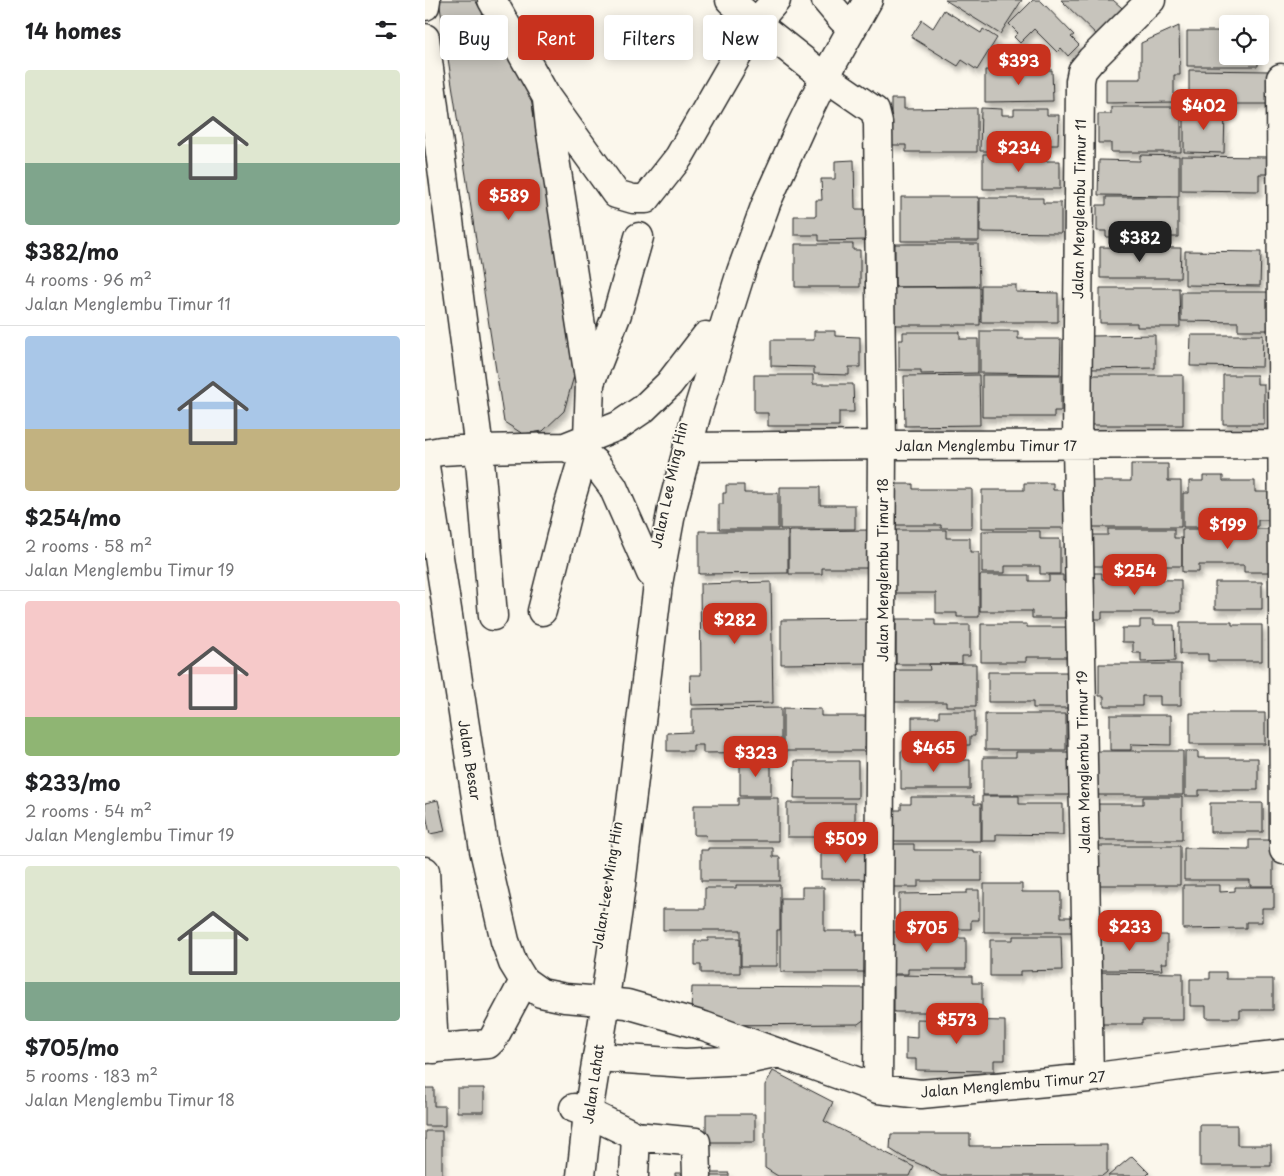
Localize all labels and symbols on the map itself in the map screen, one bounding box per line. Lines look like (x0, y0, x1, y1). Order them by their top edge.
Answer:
pin: $393 (989, 44, 1049, 86)
pin: $402 (1174, 88, 1234, 131)
street label: Jalan Menglembu Timur 11 (1067, 119, 1091, 299)
pin: $234 (989, 130, 1049, 173)
pin: $589 (479, 178, 539, 221)
pin: $382 (1110, 220, 1170, 263)
street label: Jalan Lee Ming Hin (645, 420, 693, 550)
street label: Jalan Menglembu Timur 17 (895, 435, 1078, 456)
street label: Jalan Menglembu Timur 18 (872, 478, 893, 662)
pin: $199 (1198, 508, 1258, 550)
pin: $254 (1105, 554, 1165, 596)
pin: $282 (705, 602, 765, 645)
street label: Jalan Menglembu Timur 19 (1071, 670, 1095, 854)
street label: Jalan Besar (453, 718, 487, 802)
pin: $465 (904, 730, 964, 773)
pin: $323 (726, 736, 786, 778)
street label: Jalan Lee Ming Hin (587, 820, 627, 950)
pin: $509 (816, 822, 876, 864)
pin: $705 (897, 910, 957, 953)
pin: $233 (1100, 910, 1160, 952)
pin: $573 (927, 1002, 987, 1045)
street label: Jalan Lahat (577, 1043, 609, 1125)
street label: Jalan Menglembu Timur 27 (920, 1065, 1106, 1103)

